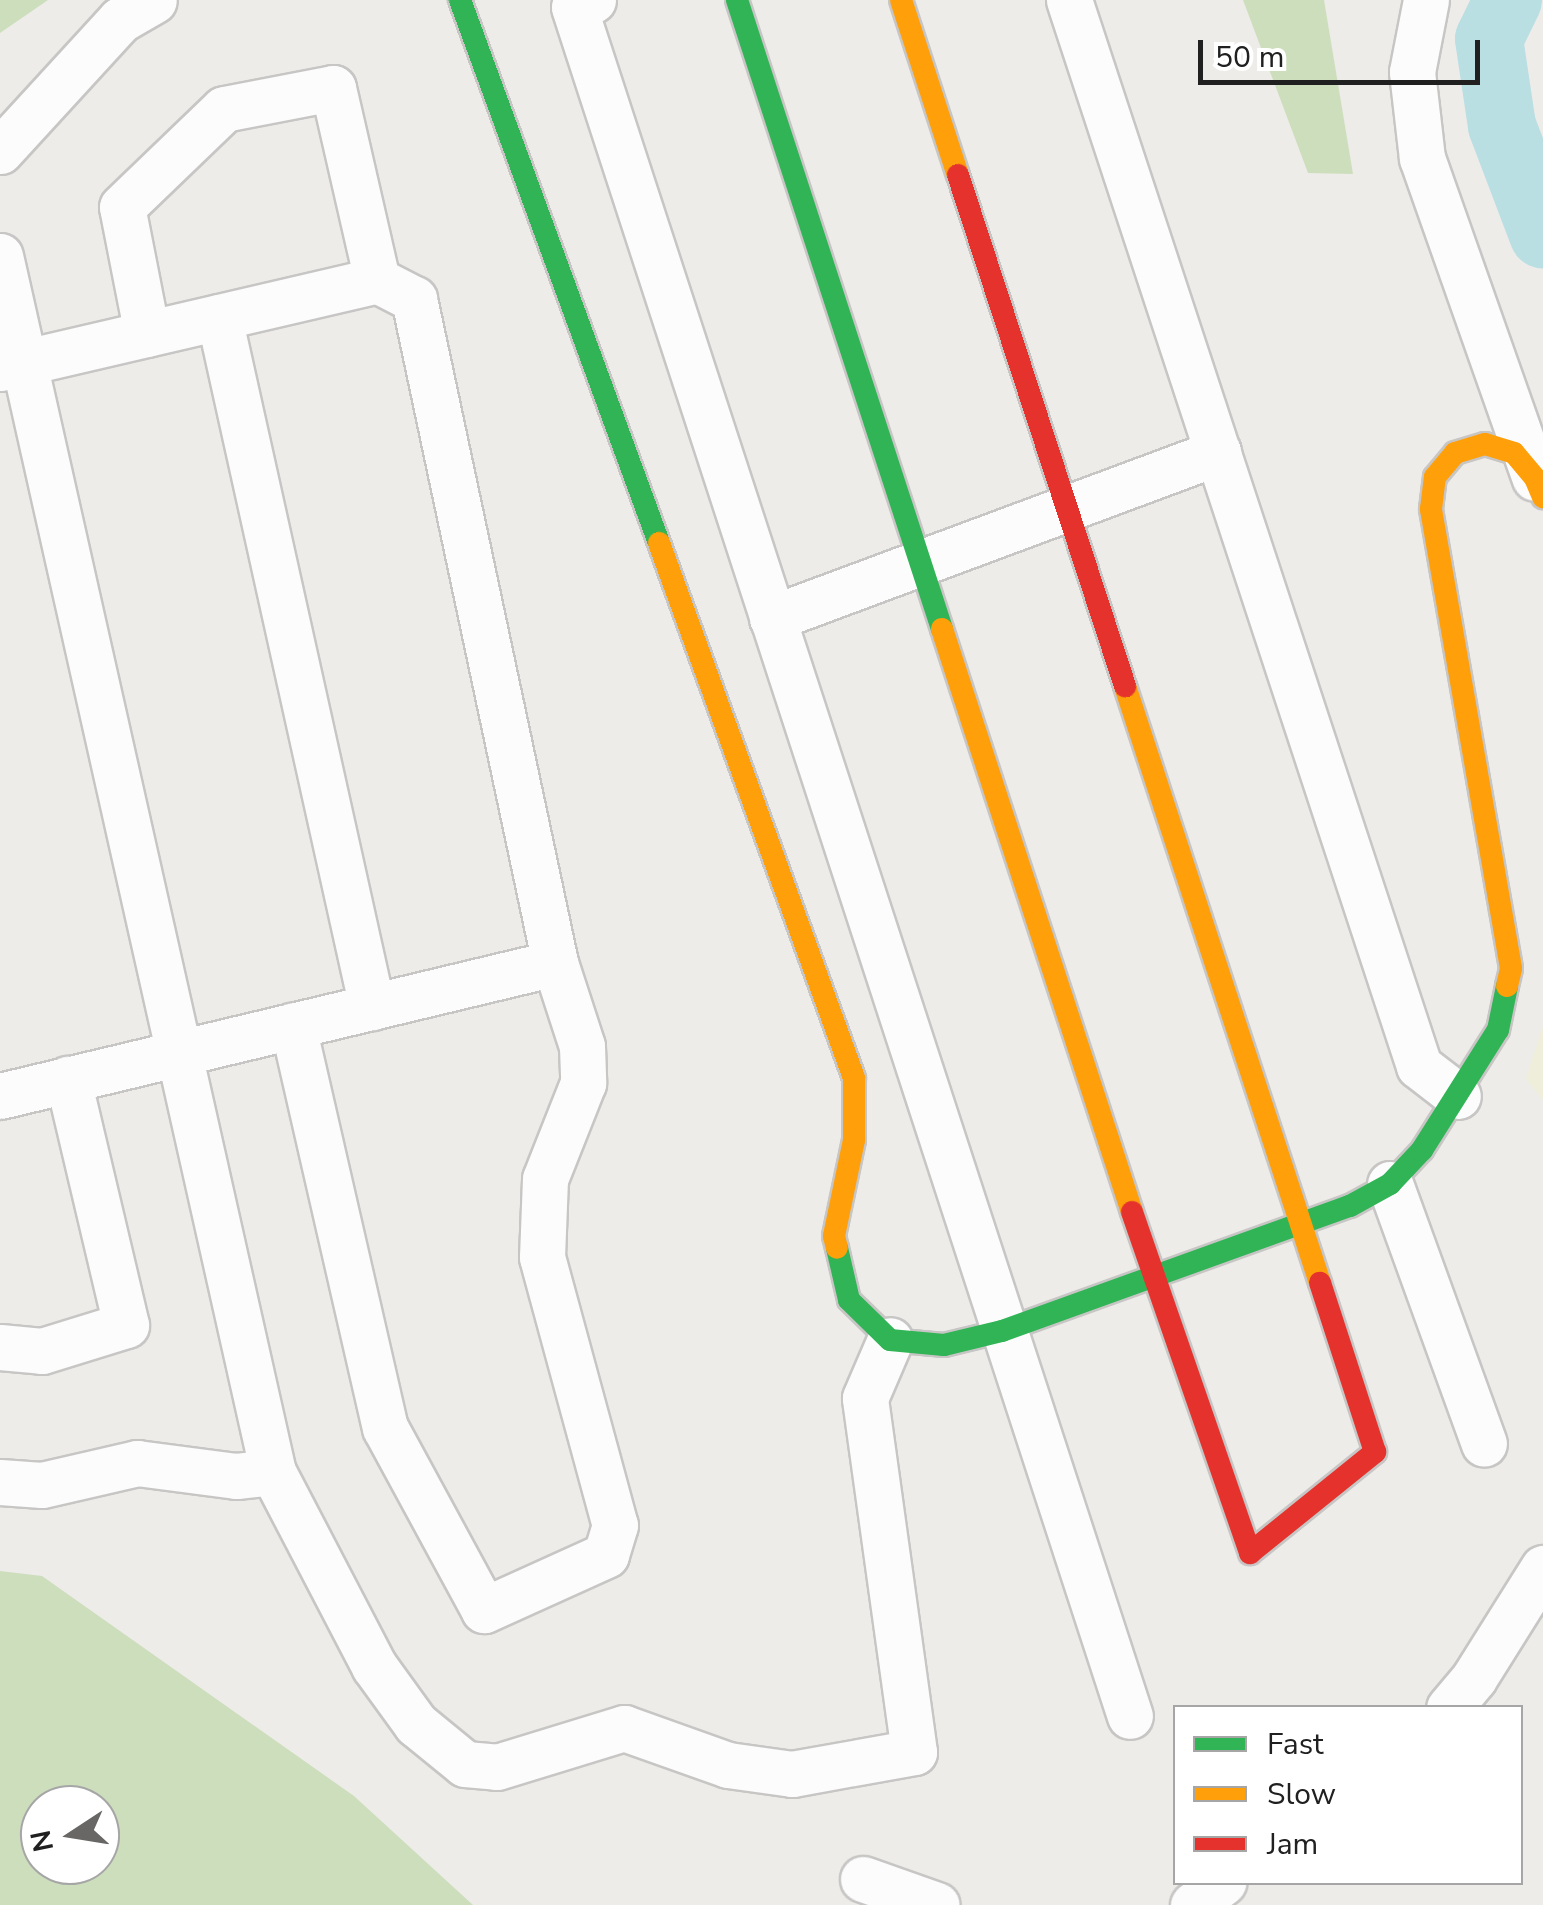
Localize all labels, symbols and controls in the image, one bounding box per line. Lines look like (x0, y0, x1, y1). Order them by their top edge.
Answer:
scale bar (1203, 20, 1486, 82)
text: 50 m (1215, 37, 1284, 78)
legend (1173, 1705, 1523, 1885)
text: Fast (1267, 1724, 1324, 1765)
text: Slow (1267, 1774, 1336, 1815)
north arrow (20, 1785, 120, 1885)
text: Jam (1267, 1824, 1318, 1865)
text: N (22, 1827, 63, 1855)

